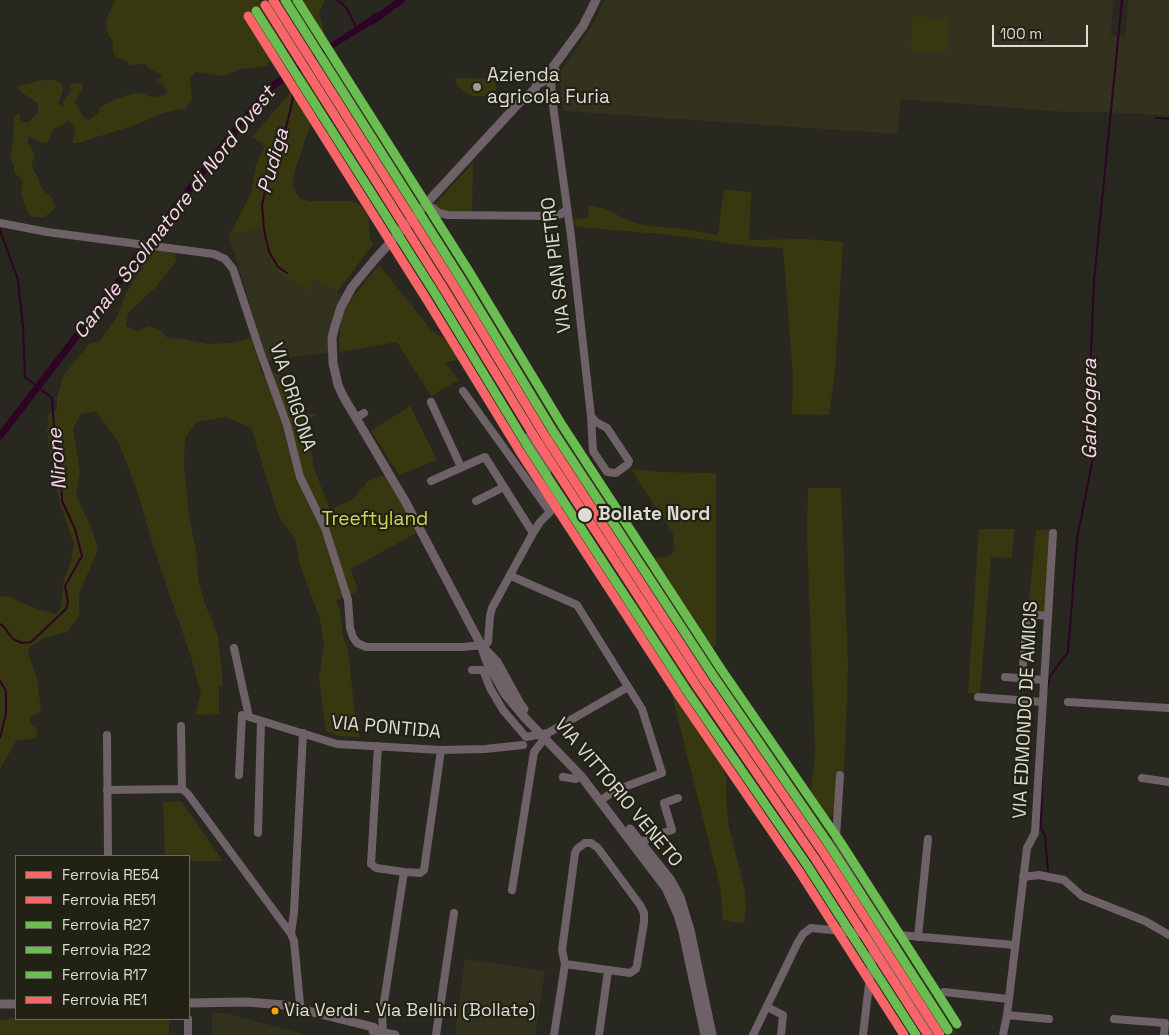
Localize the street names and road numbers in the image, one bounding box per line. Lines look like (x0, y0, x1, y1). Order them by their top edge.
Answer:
street label: VIA SAN PIETRO (537, 196, 577, 334)
street label: VIA ORIGONA (264, 340, 320, 454)
street label: VIA EDMONDO DE AMICIS (1009, 600, 1043, 820)
street label: VIA PONTIDA (330, 712, 442, 744)
street label: VIA VITTORIO VENETO (549, 714, 687, 872)

